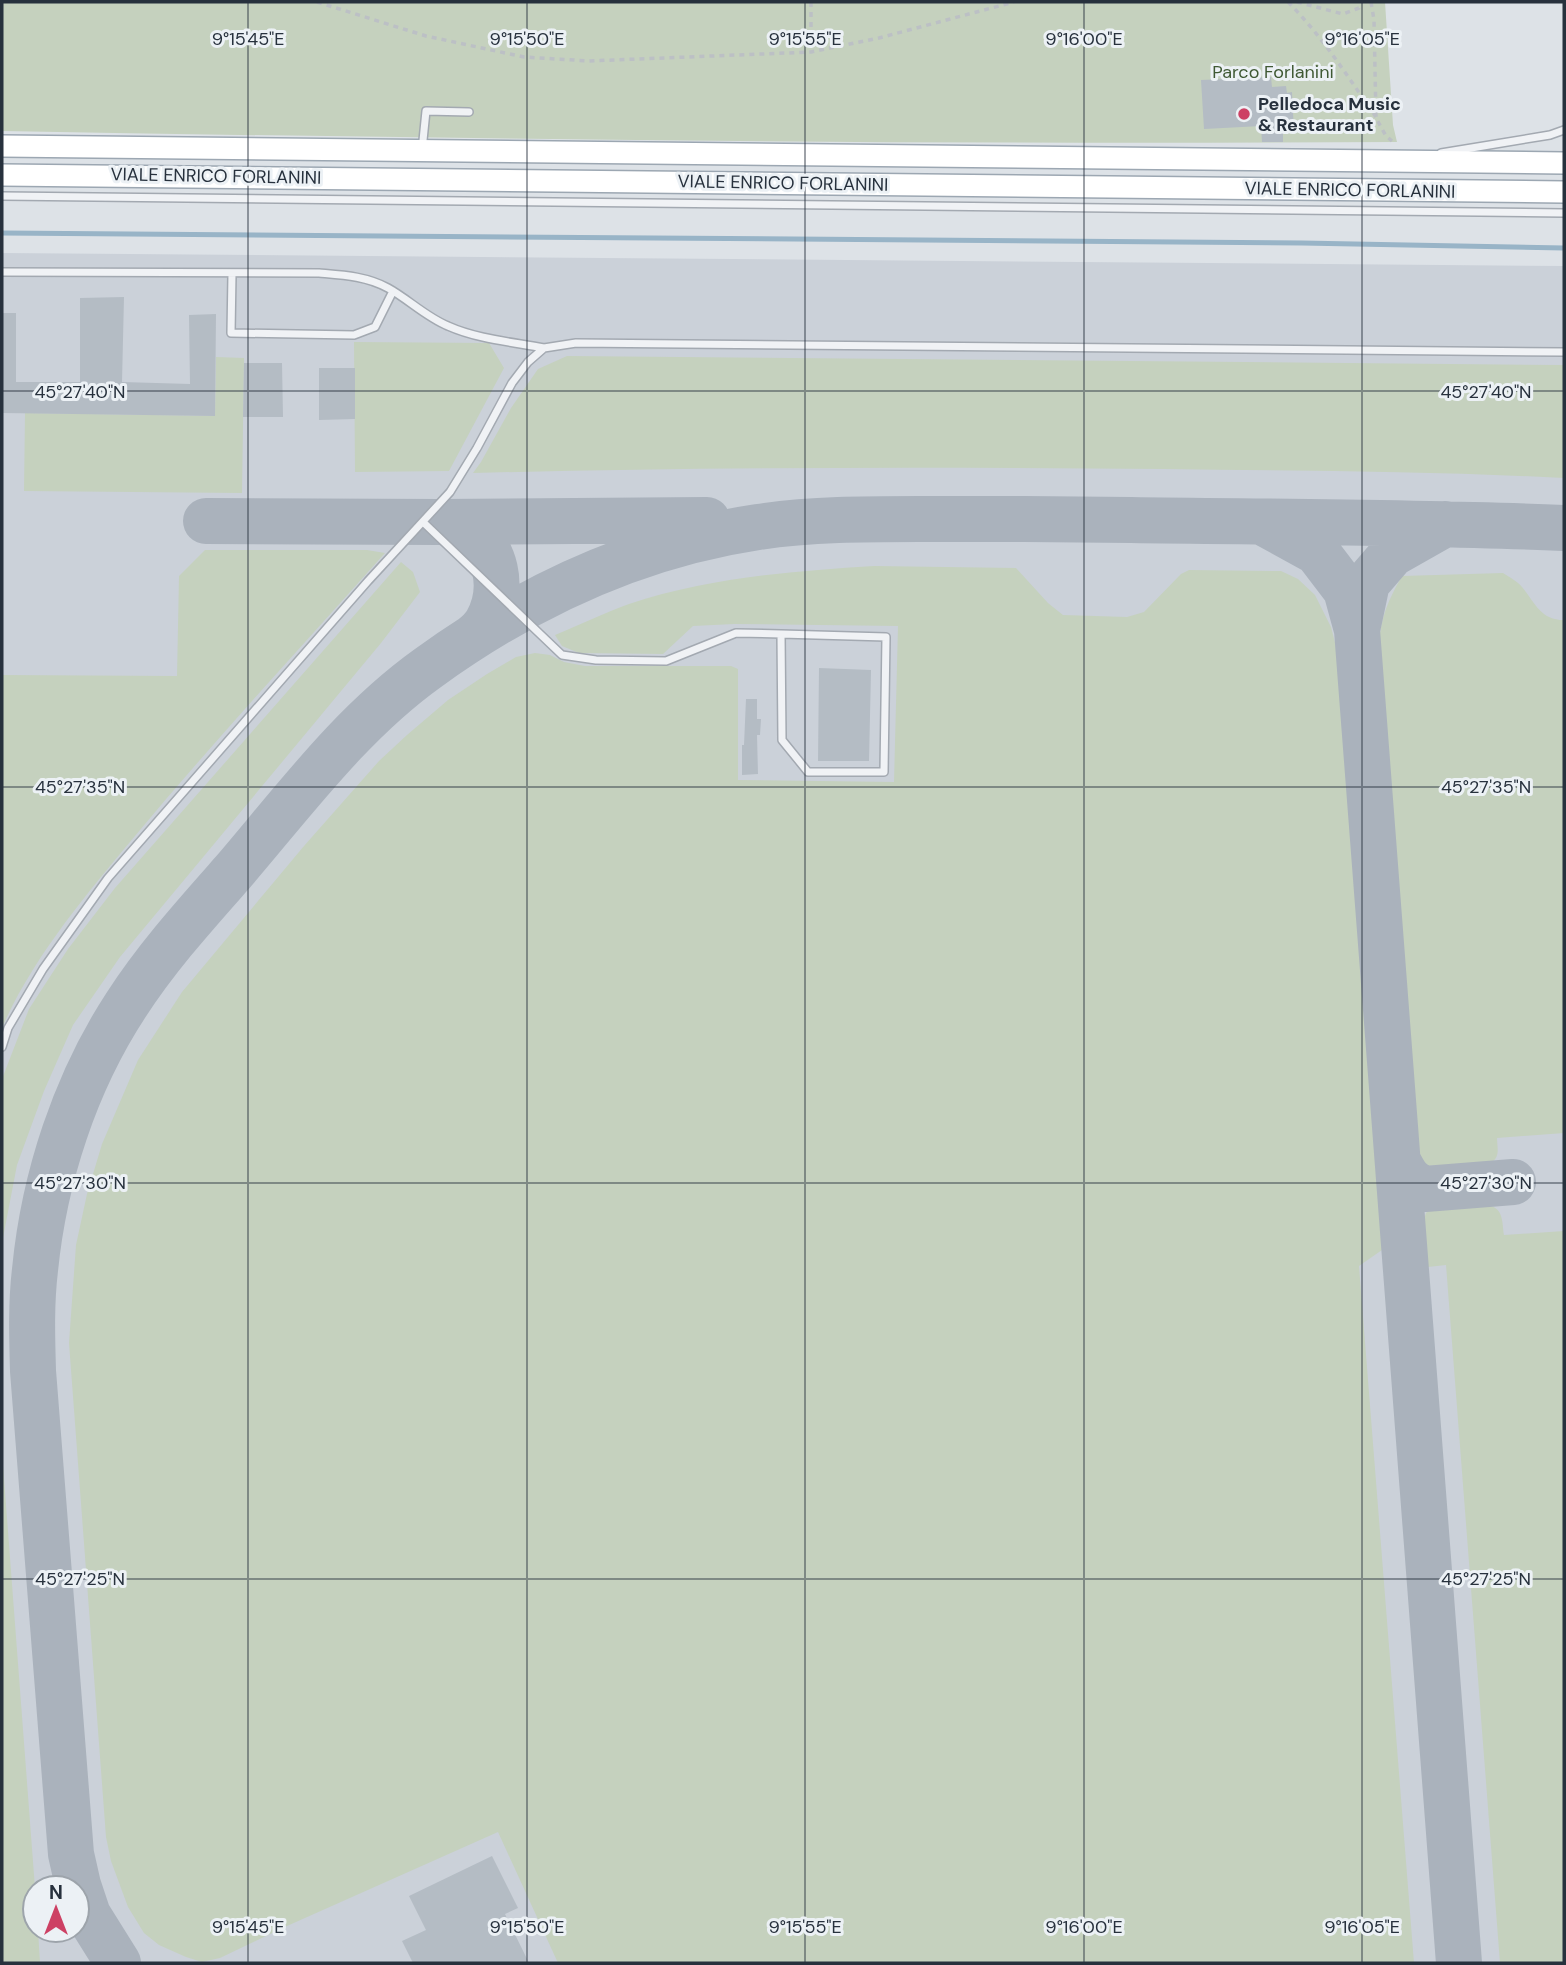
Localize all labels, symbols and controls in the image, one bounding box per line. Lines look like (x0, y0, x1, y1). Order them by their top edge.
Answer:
text: 9°15'45"E (212, 27, 284, 51)
text: 9°15'50"E (490, 27, 564, 51)
text: 9°15'55"E (768, 27, 842, 51)
text: 9°16'00"E (1045, 27, 1123, 51)
text: 9°16'05"E (1324, 27, 1400, 51)
park label: Parco Forlanini (1212, 60, 1334, 84)
place label: Pelledoca Music & Restaurant (1258, 92, 1401, 137)
marker: Pelledoca Music & Restaurant (1236, 106, 1252, 122)
street label: VIALE ENRICO FORLANINI (110, 162, 322, 190)
street label: VIALE ENRICO FORLANINI (677, 169, 889, 197)
street label: VIALE ENRICO FORLANINI (1244, 176, 1456, 204)
text: 45°27'40"N (34, 380, 126, 404)
text: 45°27'40"N (1440, 380, 1532, 404)
text: 45°27'35"N (35, 775, 125, 799)
text: 45°27'35"N (1441, 775, 1531, 799)
text: 45°27'30"N (34, 1171, 126, 1195)
text: 45°27'30"N (1440, 1171, 1532, 1195)
text: 45°27'25"N (35, 1567, 125, 1591)
text: 45°27'25"N (1441, 1567, 1531, 1591)
north arrow (21, 1874, 91, 1944)
text: N (49, 1880, 63, 1905)
text: 9°15'45"E (212, 1915, 284, 1939)
text: 9°15'50"E (490, 1915, 564, 1939)
text: 9°15'55"E (768, 1915, 842, 1939)
text: 9°16'00"E (1045, 1915, 1123, 1939)
text: 9°16'05"E (1324, 1915, 1400, 1939)

